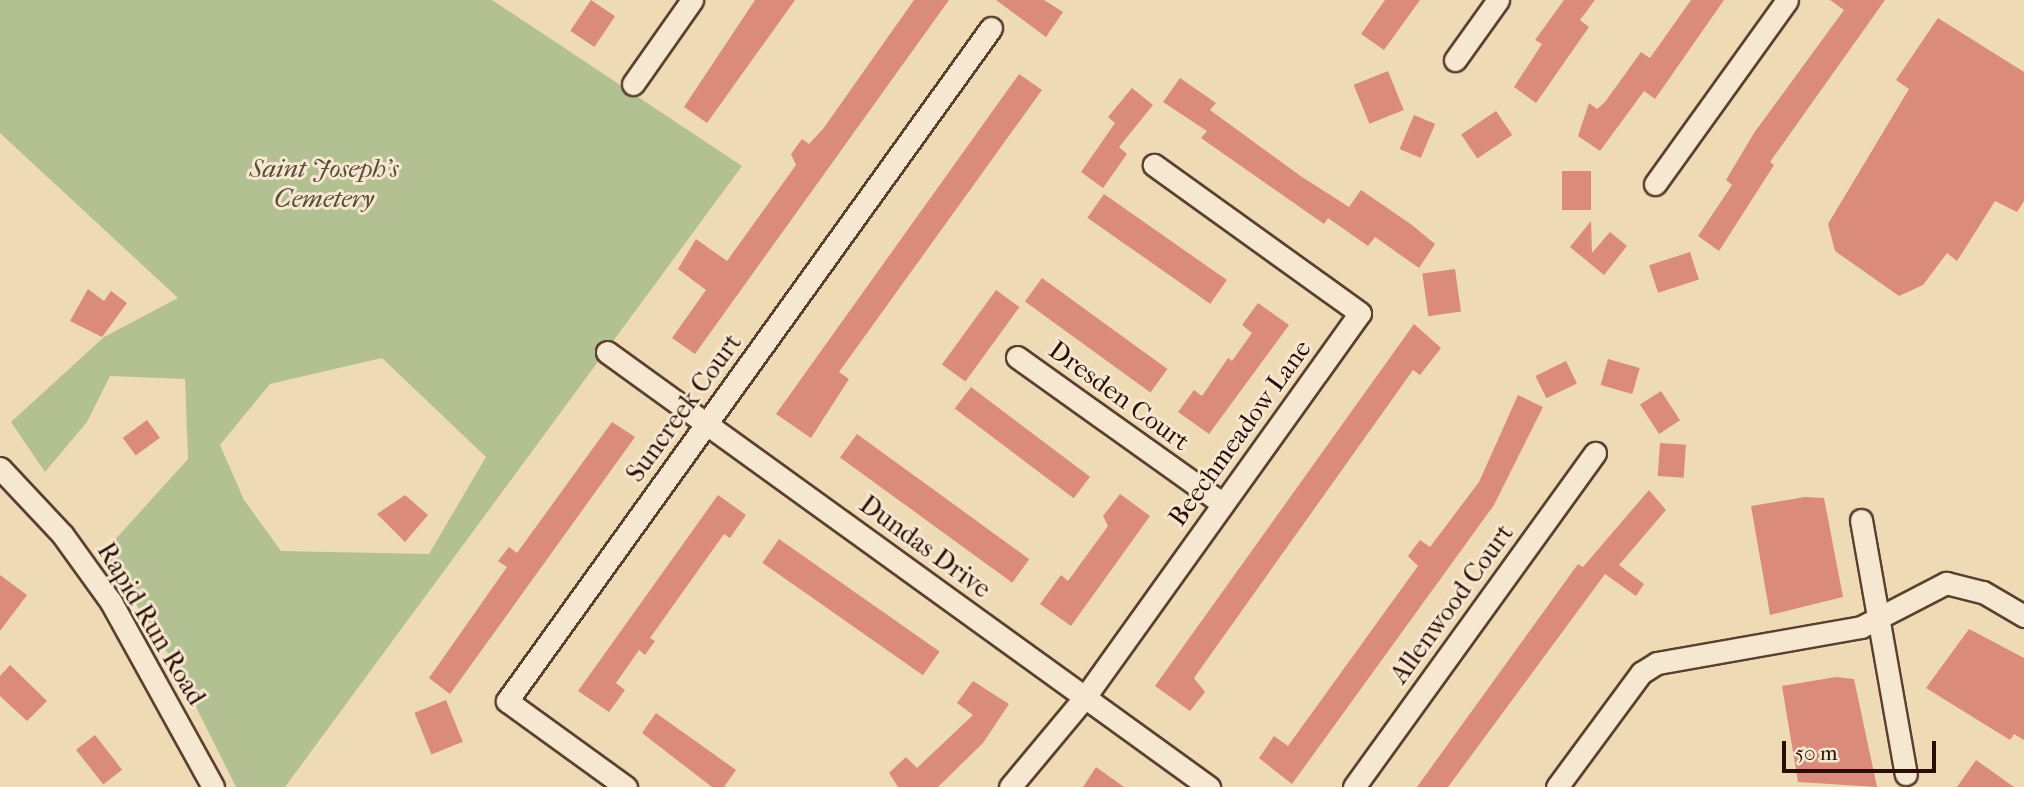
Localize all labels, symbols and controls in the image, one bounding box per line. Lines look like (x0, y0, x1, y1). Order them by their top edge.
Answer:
park label: Saint Joseph’s Cemetery (249, 153, 399, 214)
street label: Suncreek Court (620, 328, 748, 488)
street label: Dresden Court (1042, 334, 1196, 458)
street label: Beechmeadow Lane (1162, 334, 1318, 532)
street label: Dundas Drive (853, 489, 997, 605)
street label: Allenwood Court (1384, 518, 1520, 690)
street label: Rapid Run Road (90, 537, 212, 711)
scale bar (1786, 728, 1940, 772)
text: 50 m (1795, 741, 1838, 765)

